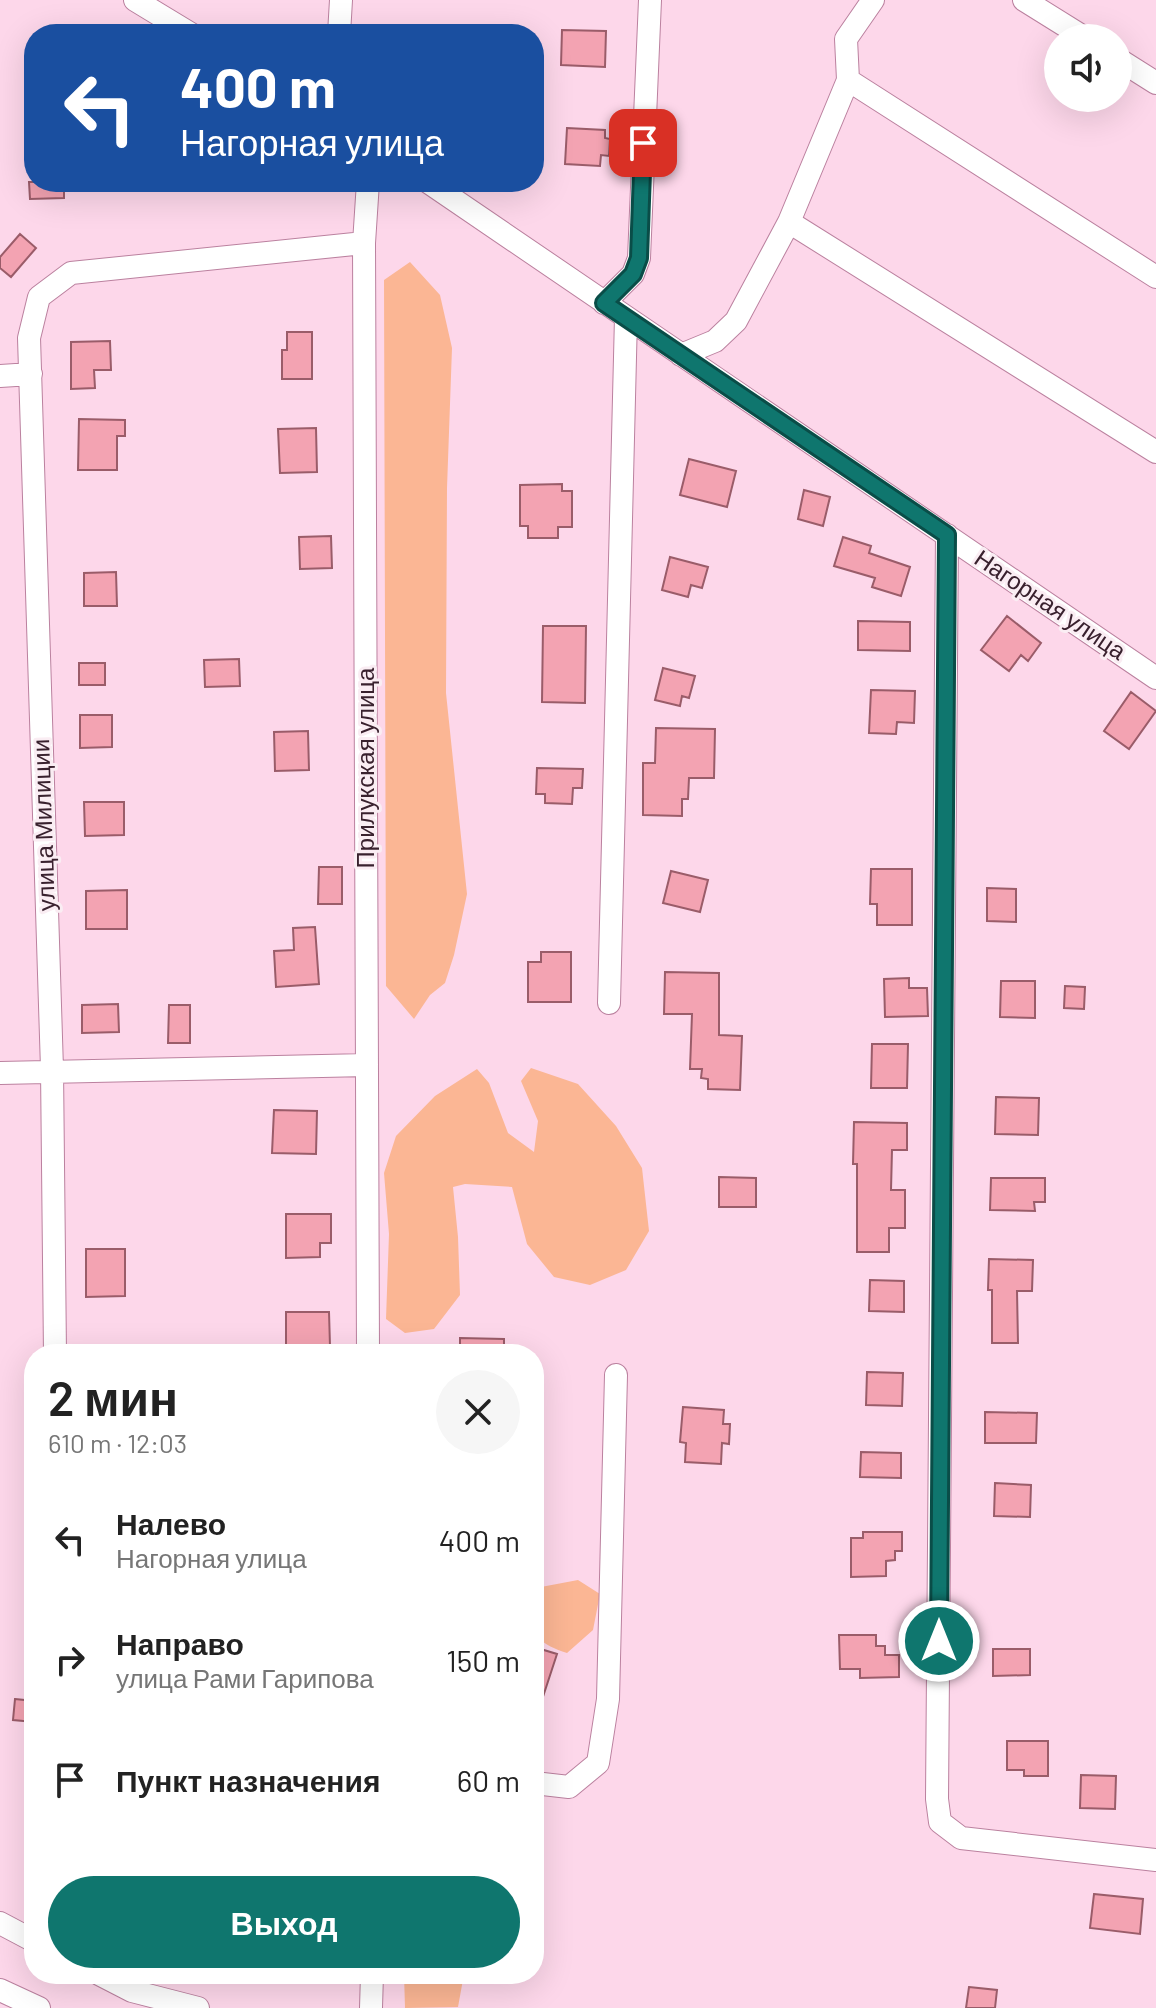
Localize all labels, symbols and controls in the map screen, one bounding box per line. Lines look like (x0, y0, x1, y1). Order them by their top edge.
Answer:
map controls (1044, 24, 1132, 112)
button: sound (1044, 24, 1132, 112)
text: 400 m (180, 52, 336, 119)
icon: left (48, 56, 152, 160)
pin (609, 109, 677, 177)
text: Нагорная улица (180, 120, 444, 163)
icon: arrive (621, 121, 665, 165)
street label: Нагорная улица (970, 543, 1132, 665)
street label: Прилукская улица (350, 667, 379, 868)
street label: улица Милиции (25, 739, 60, 912)
text: 2 мин (48, 1368, 178, 1426)
button: close (436, 1370, 520, 1454)
text: 610 m · 12:03 (48, 1427, 187, 1458)
text: Налево (116, 1505, 226, 1541)
icon: left (48, 1518, 92, 1562)
text: 400 m (439, 1522, 520, 1558)
text: Нагорная улица (116, 1542, 307, 1573)
position arrow (897, 1599, 981, 1683)
text: Направо (116, 1625, 244, 1661)
icon: right (48, 1638, 92, 1682)
text: 150 m (446, 1642, 520, 1678)
text: улица Рами Гарипова (116, 1662, 374, 1693)
icon: arrive (48, 1758, 92, 1802)
text: Пункт назначения (116, 1762, 380, 1798)
text: 60 m (457, 1762, 520, 1798)
button: Выход (48, 1876, 520, 1968)

